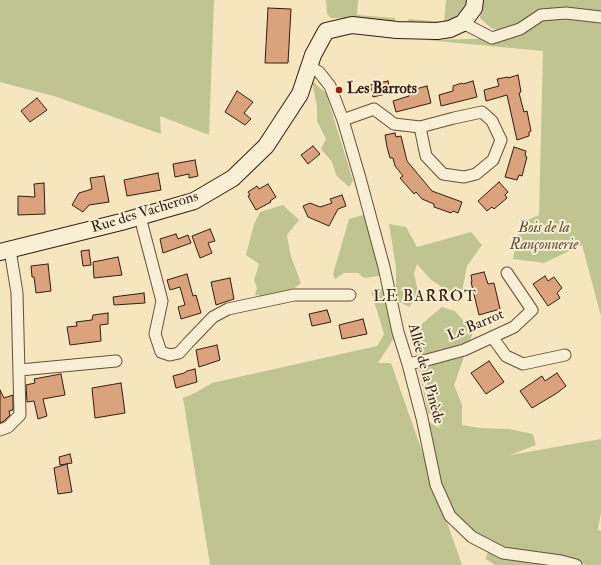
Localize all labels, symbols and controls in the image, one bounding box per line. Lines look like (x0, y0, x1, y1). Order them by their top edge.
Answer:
place label: Les Barrots (347, 81, 417, 99)
marker: Les Barrots (334, 85, 344, 95)
street label: Rue des Vacherons (89, 188, 201, 238)
park label: Bois de la Rançonnerie (510, 220, 578, 255)
district label: LE BARROT (373, 288, 477, 308)
street label: Le Barrot (445, 306, 507, 346)
street label: Allée de la Pinède (403, 322, 447, 426)

